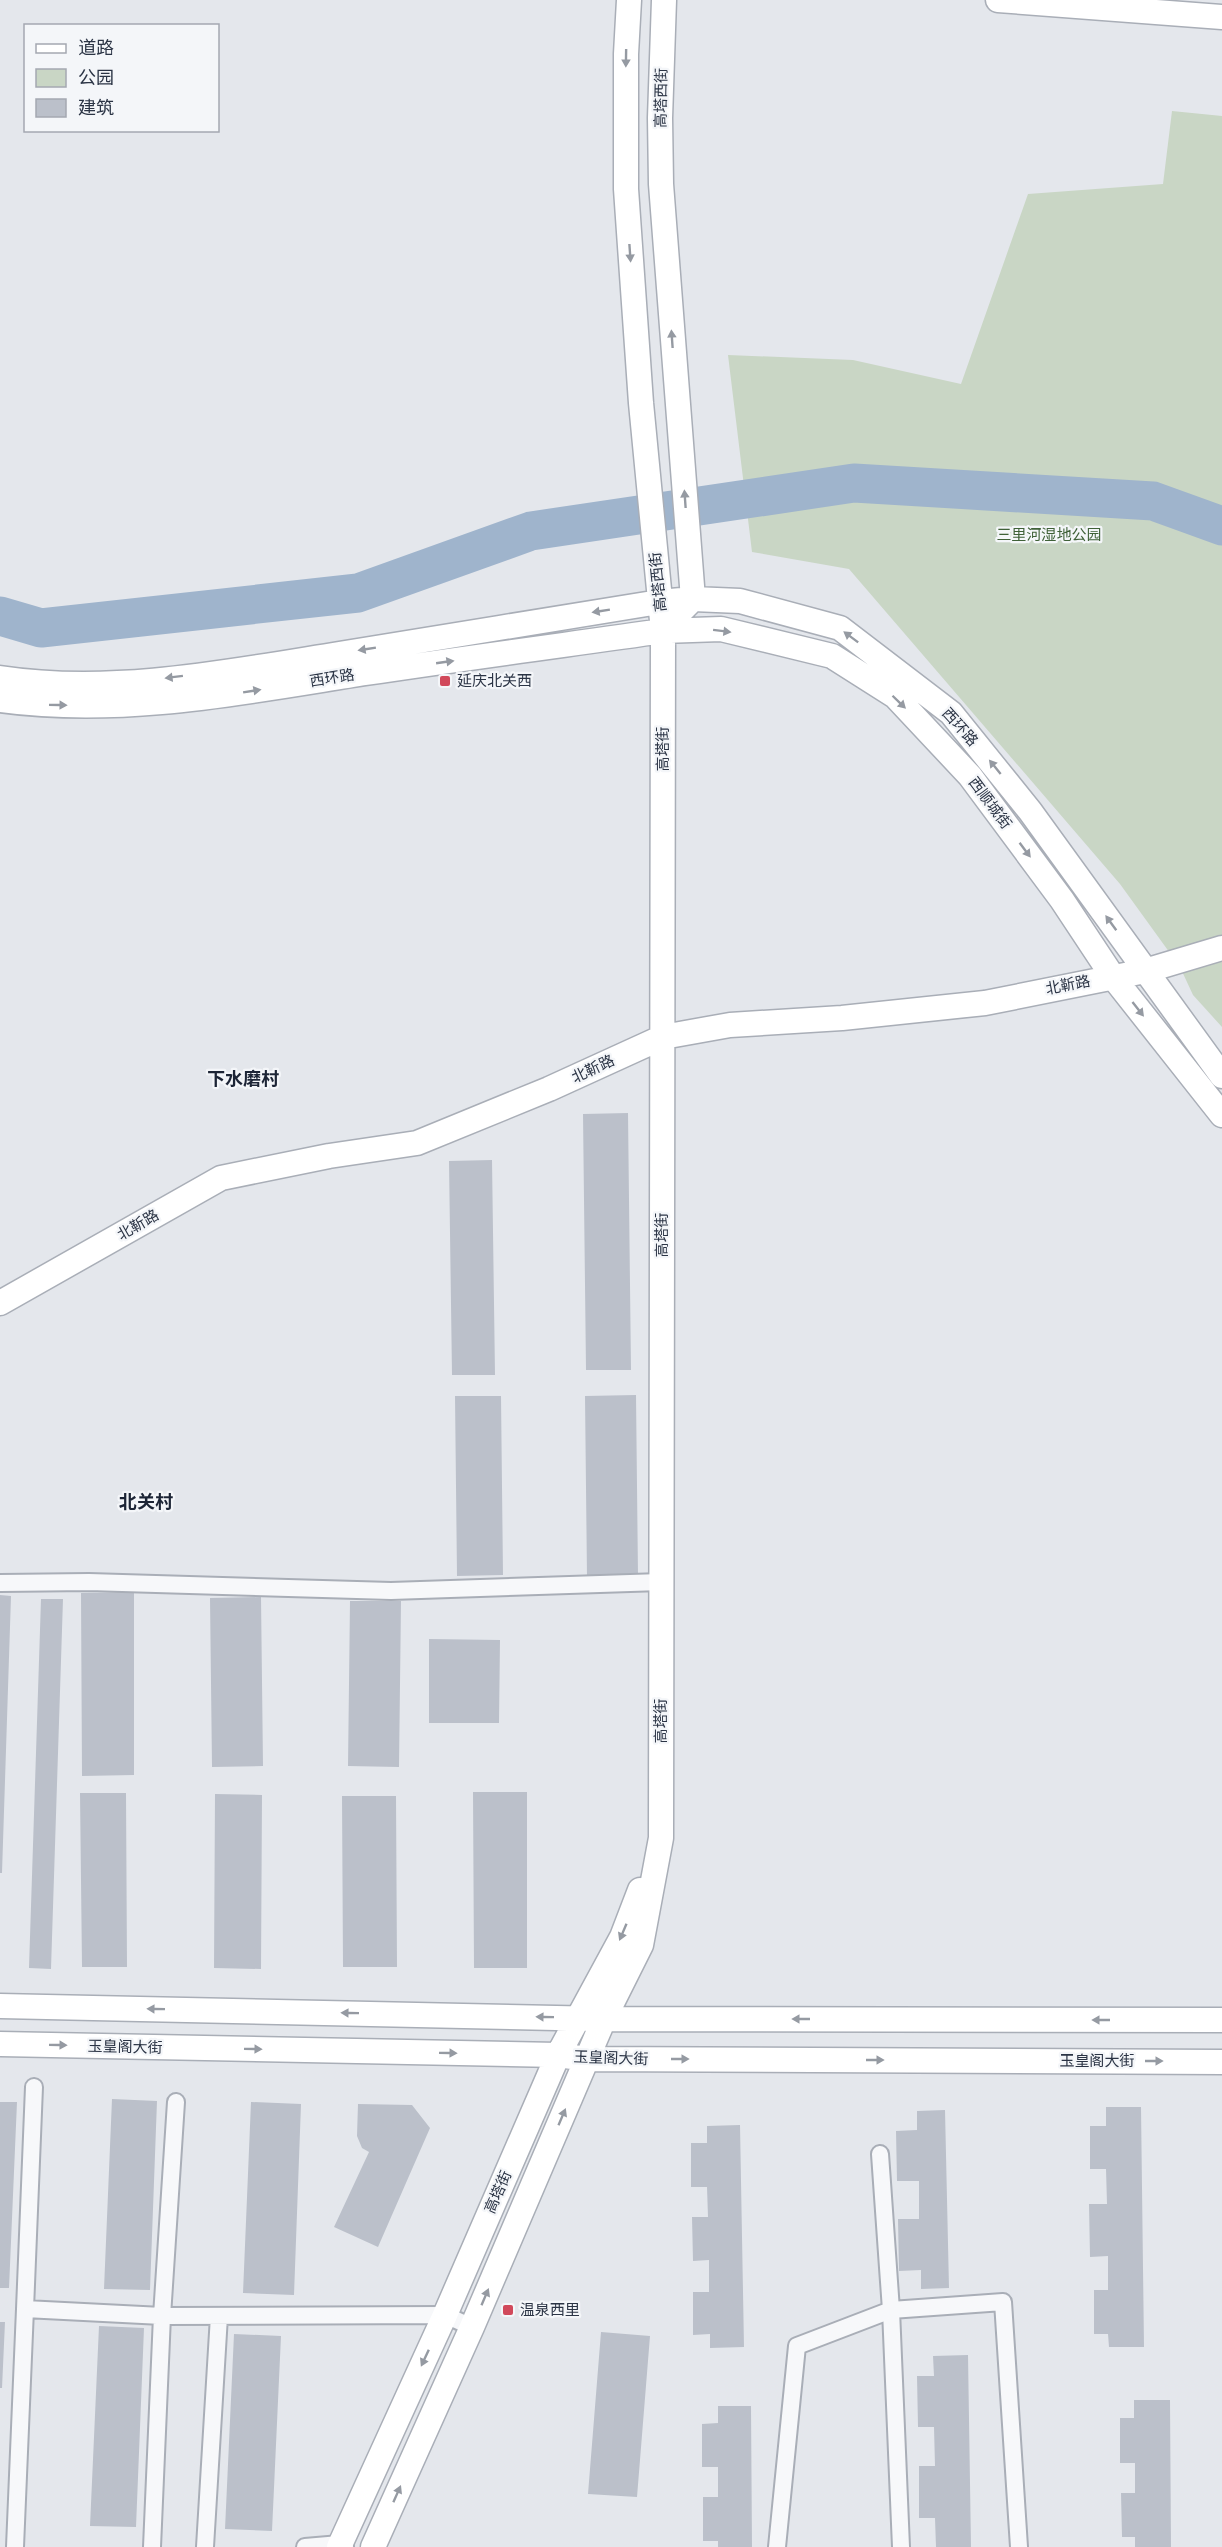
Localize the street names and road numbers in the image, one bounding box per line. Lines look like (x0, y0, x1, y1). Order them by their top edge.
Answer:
street label: 高塔西街 (651, 68, 671, 128)
street label: 高塔西街 (646, 551, 670, 613)
street label: 西环路 (308, 666, 356, 690)
street label: 西环路 (938, 704, 982, 750)
street label: 高塔街 (654, 726, 672, 772)
street label: 西顺城街 (965, 774, 1015, 832)
street label: 北靳路 (1044, 972, 1092, 998)
street label: 北靳路 (569, 1051, 617, 1087)
street label: 北靳路 (114, 1206, 162, 1244)
street label: 高塔街 (653, 1212, 671, 1258)
street label: 高塔街 (652, 1698, 670, 1744)
street label: 玉皇阁大街 (87, 2037, 163, 2057)
street label: 玉皇阁大街 (573, 2048, 649, 2068)
street label: 玉皇阁大街 (1059, 2052, 1135, 2070)
street label: 高塔街 (481, 2168, 515, 2216)

